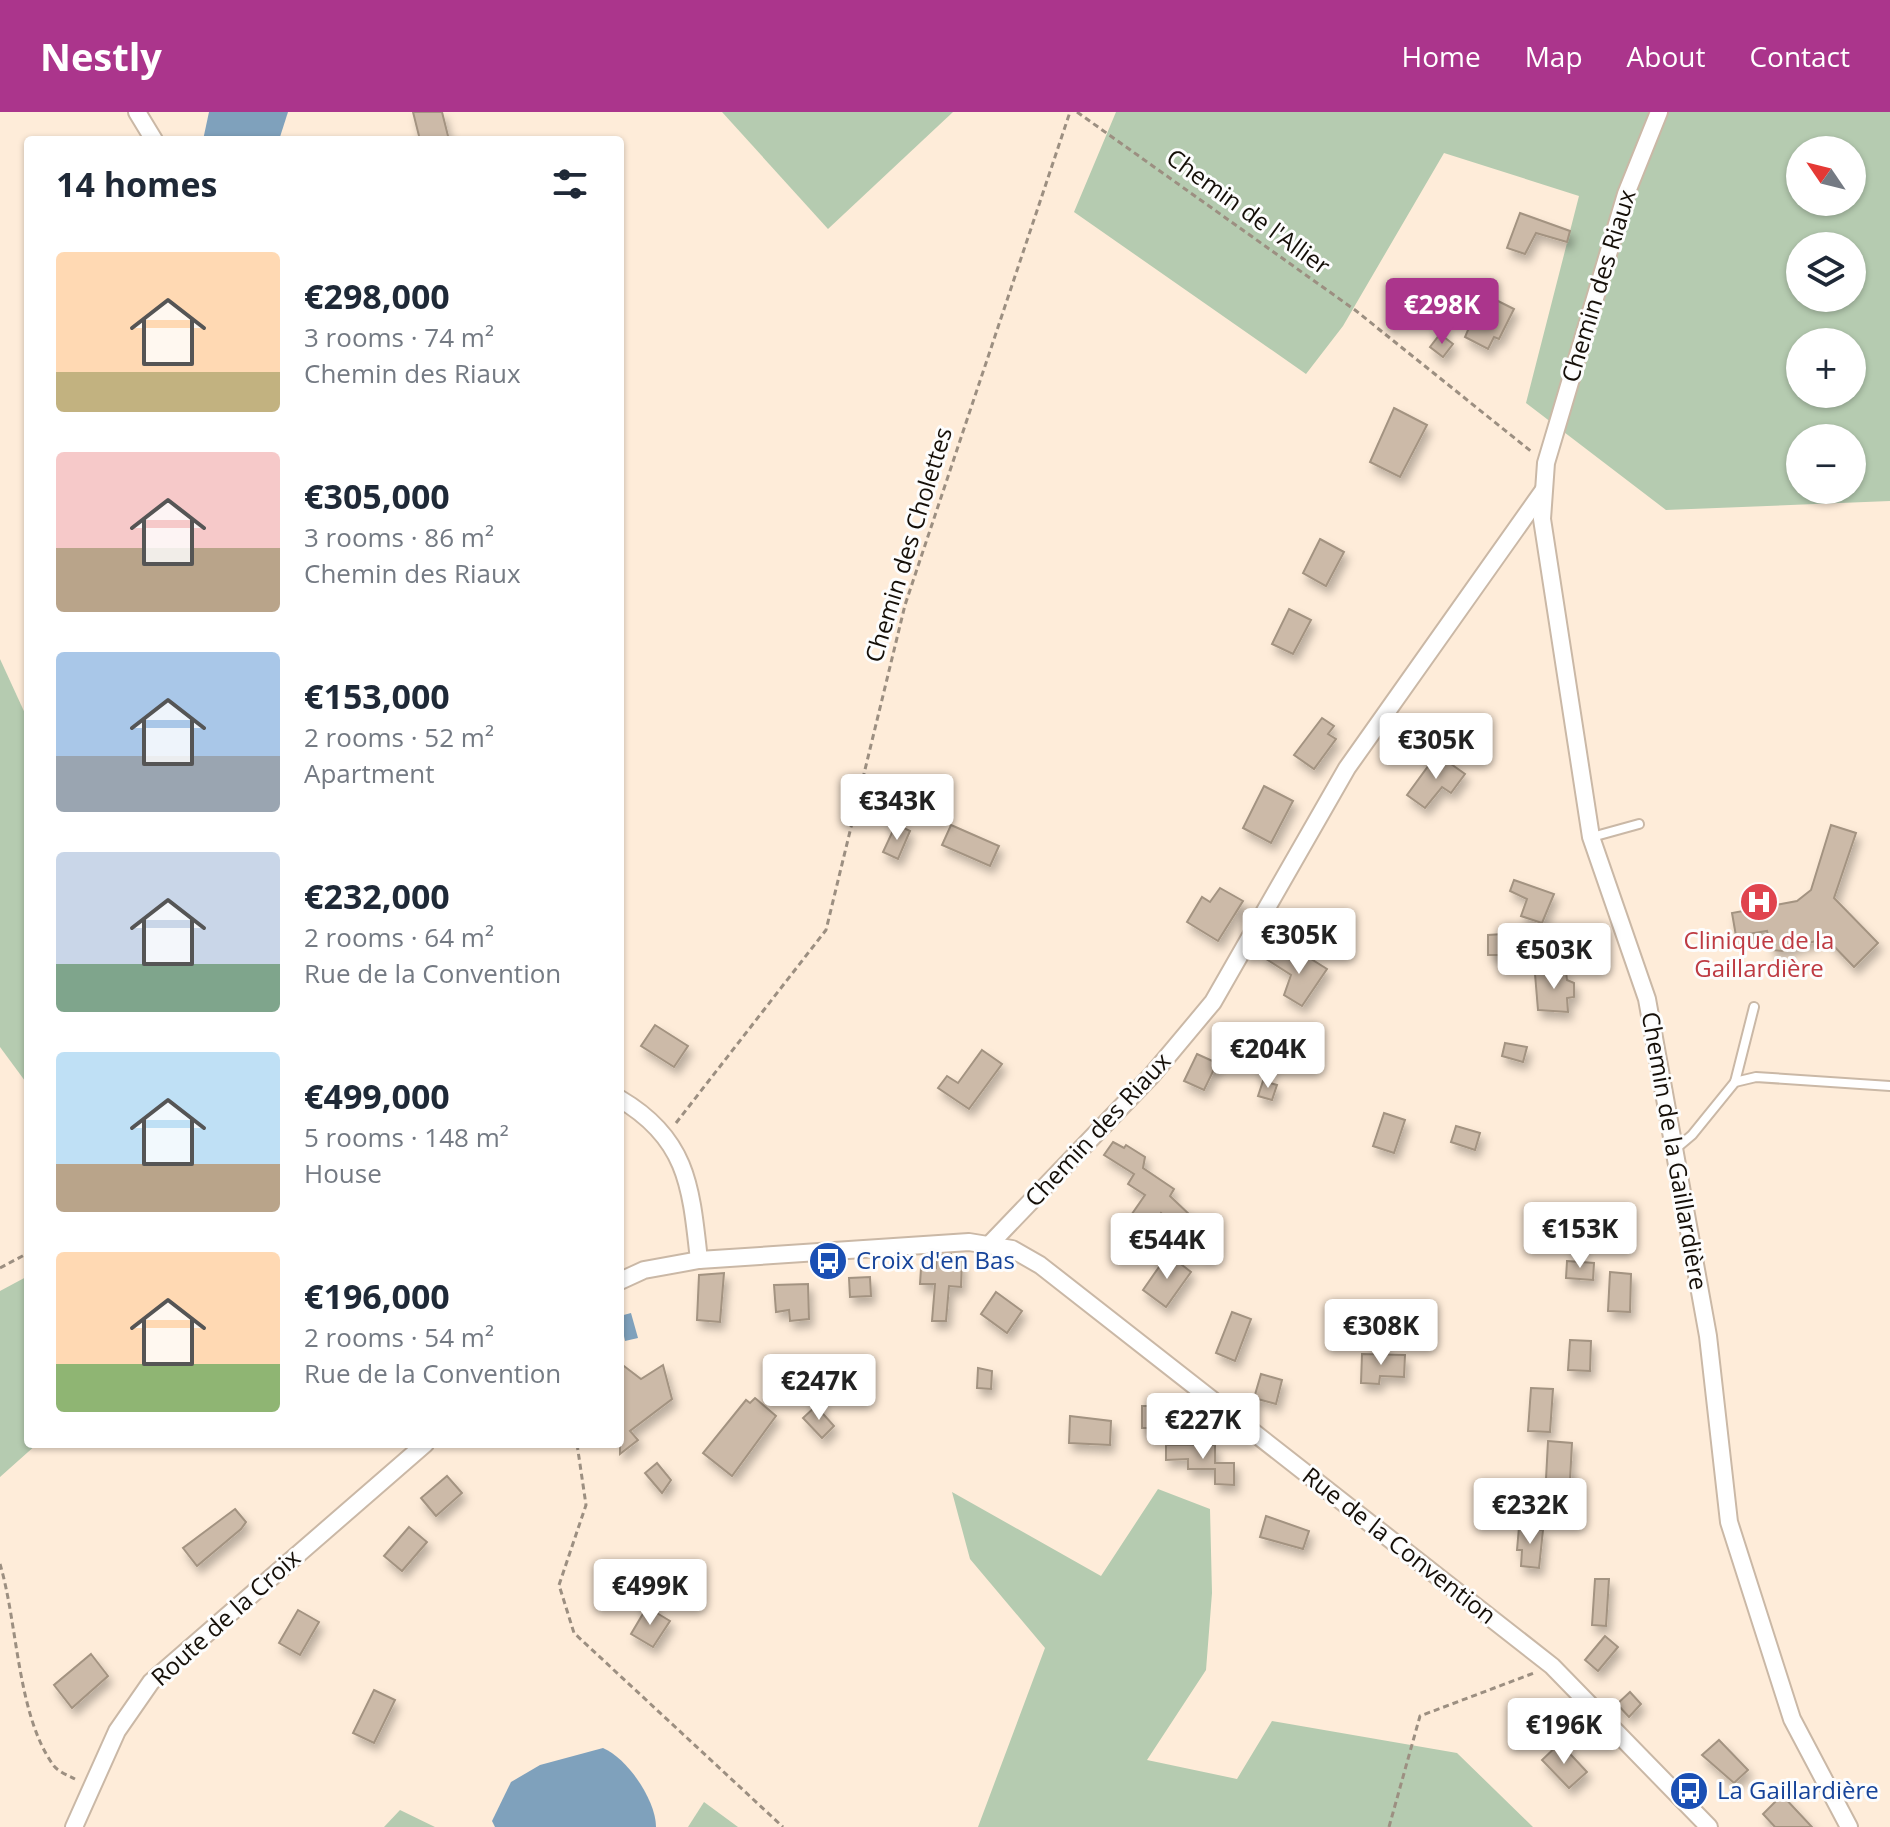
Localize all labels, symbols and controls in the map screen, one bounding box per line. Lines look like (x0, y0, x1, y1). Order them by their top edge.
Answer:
text: Nestly (40, 30, 162, 82)
text: Home (1402, 37, 1481, 75)
text: Map (1525, 37, 1583, 75)
text: About (1627, 37, 1705, 75)
text: Contact (1749, 37, 1850, 75)
north arrow (1786, 136, 1866, 216)
map controls (1786, 136, 1866, 504)
street label: Chemin de l'Allier (1160, 140, 1338, 282)
text: 14 homes (56, 161, 217, 207)
icon: filters (548, 162, 592, 206)
street label: Chemin des Riaux (1553, 185, 1643, 386)
button: layers (1786, 232, 1866, 312)
text: €298,000 (304, 273, 450, 319)
pin: €298K (1386, 278, 1498, 346)
icon: home (120, 284, 216, 380)
text: €298K (1404, 286, 1480, 322)
text: 3 rooms · 74 m² (304, 319, 494, 355)
button: + (1786, 328, 1866, 408)
text: Chemin des Riaux (304, 355, 521, 391)
street label: Chemin des Cholettes (856, 423, 959, 666)
button: − (1786, 424, 1866, 504)
text: €305,000 (304, 473, 450, 519)
icon: home (120, 484, 216, 580)
text: 3 rooms · 86 m² (304, 519, 494, 555)
text: Chemin des Riaux (304, 555, 521, 591)
text: €153,000 (304, 673, 450, 719)
icon: home (120, 684, 216, 780)
pin: €305K (1380, 713, 1492, 781)
text: 2 rooms · 52 m² (304, 719, 494, 755)
text: €305K (1398, 721, 1474, 757)
text: Apartment (304, 755, 435, 791)
pin: €343K (841, 774, 953, 842)
text: €343K (859, 782, 935, 818)
text: €232,000 (304, 873, 450, 919)
hospital icon: Clinique de la Gaillardière (1738, 881, 1780, 923)
icon: home (120, 884, 216, 980)
pin: €305K (1243, 908, 1355, 976)
text: €305K (1261, 916, 1337, 952)
text: 2 rooms · 64 m² (304, 919, 494, 955)
pin: €503K (1498, 923, 1610, 991)
place label: Clinique de la Gaillardière (1684, 923, 1834, 984)
text: €503K (1516, 931, 1592, 967)
text: Rue de la Convention (304, 955, 561, 991)
street label: Chemin de la Gaillardière (1635, 1009, 1716, 1293)
pin: €204K (1212, 1022, 1324, 1090)
text: €204K (1230, 1030, 1306, 1066)
street label: Chemin des Riaux (1017, 1044, 1177, 1213)
text: €499,000 (304, 1073, 450, 1119)
icon: home (120, 1084, 216, 1180)
text: 5 rooms · 148 m² (304, 1119, 509, 1155)
text: House (304, 1155, 382, 1191)
pin: €153K (1524, 1202, 1636, 1270)
text: €153K (1542, 1210, 1618, 1246)
pin: €544K (1111, 1213, 1223, 1281)
text: €544K (1129, 1221, 1205, 1257)
bus stop icon: Croix d'en Bas (807, 1240, 849, 1282)
place label: Croix d'en Bas (856, 1243, 1015, 1276)
text: €196,000 (304, 1273, 450, 1319)
icon: home (120, 1284, 216, 1380)
pin: €308K (1325, 1299, 1437, 1367)
text: €308K (1343, 1307, 1419, 1343)
text: 2 rooms · 54 m² (304, 1319, 494, 1355)
pin: €247K (763, 1354, 875, 1422)
text: Rue de la Convention (304, 1355, 561, 1391)
text: €247K (781, 1362, 857, 1398)
pin: €227K (1147, 1393, 1259, 1461)
text: €227K (1165, 1401, 1241, 1437)
street label: Rue de la Convention (1296, 1459, 1504, 1631)
pin: €232K (1474, 1478, 1586, 1546)
text: €232K (1492, 1486, 1568, 1522)
street label: Route de la Croix (143, 1541, 307, 1693)
pin: €499K (594, 1559, 706, 1627)
text: €499K (612, 1567, 688, 1603)
pin: €196K (1508, 1698, 1620, 1766)
text: €196K (1526, 1706, 1602, 1742)
bus stop icon: La Gaillardière (1668, 1770, 1710, 1812)
place label: La Gaillardière (1717, 1773, 1879, 1806)

